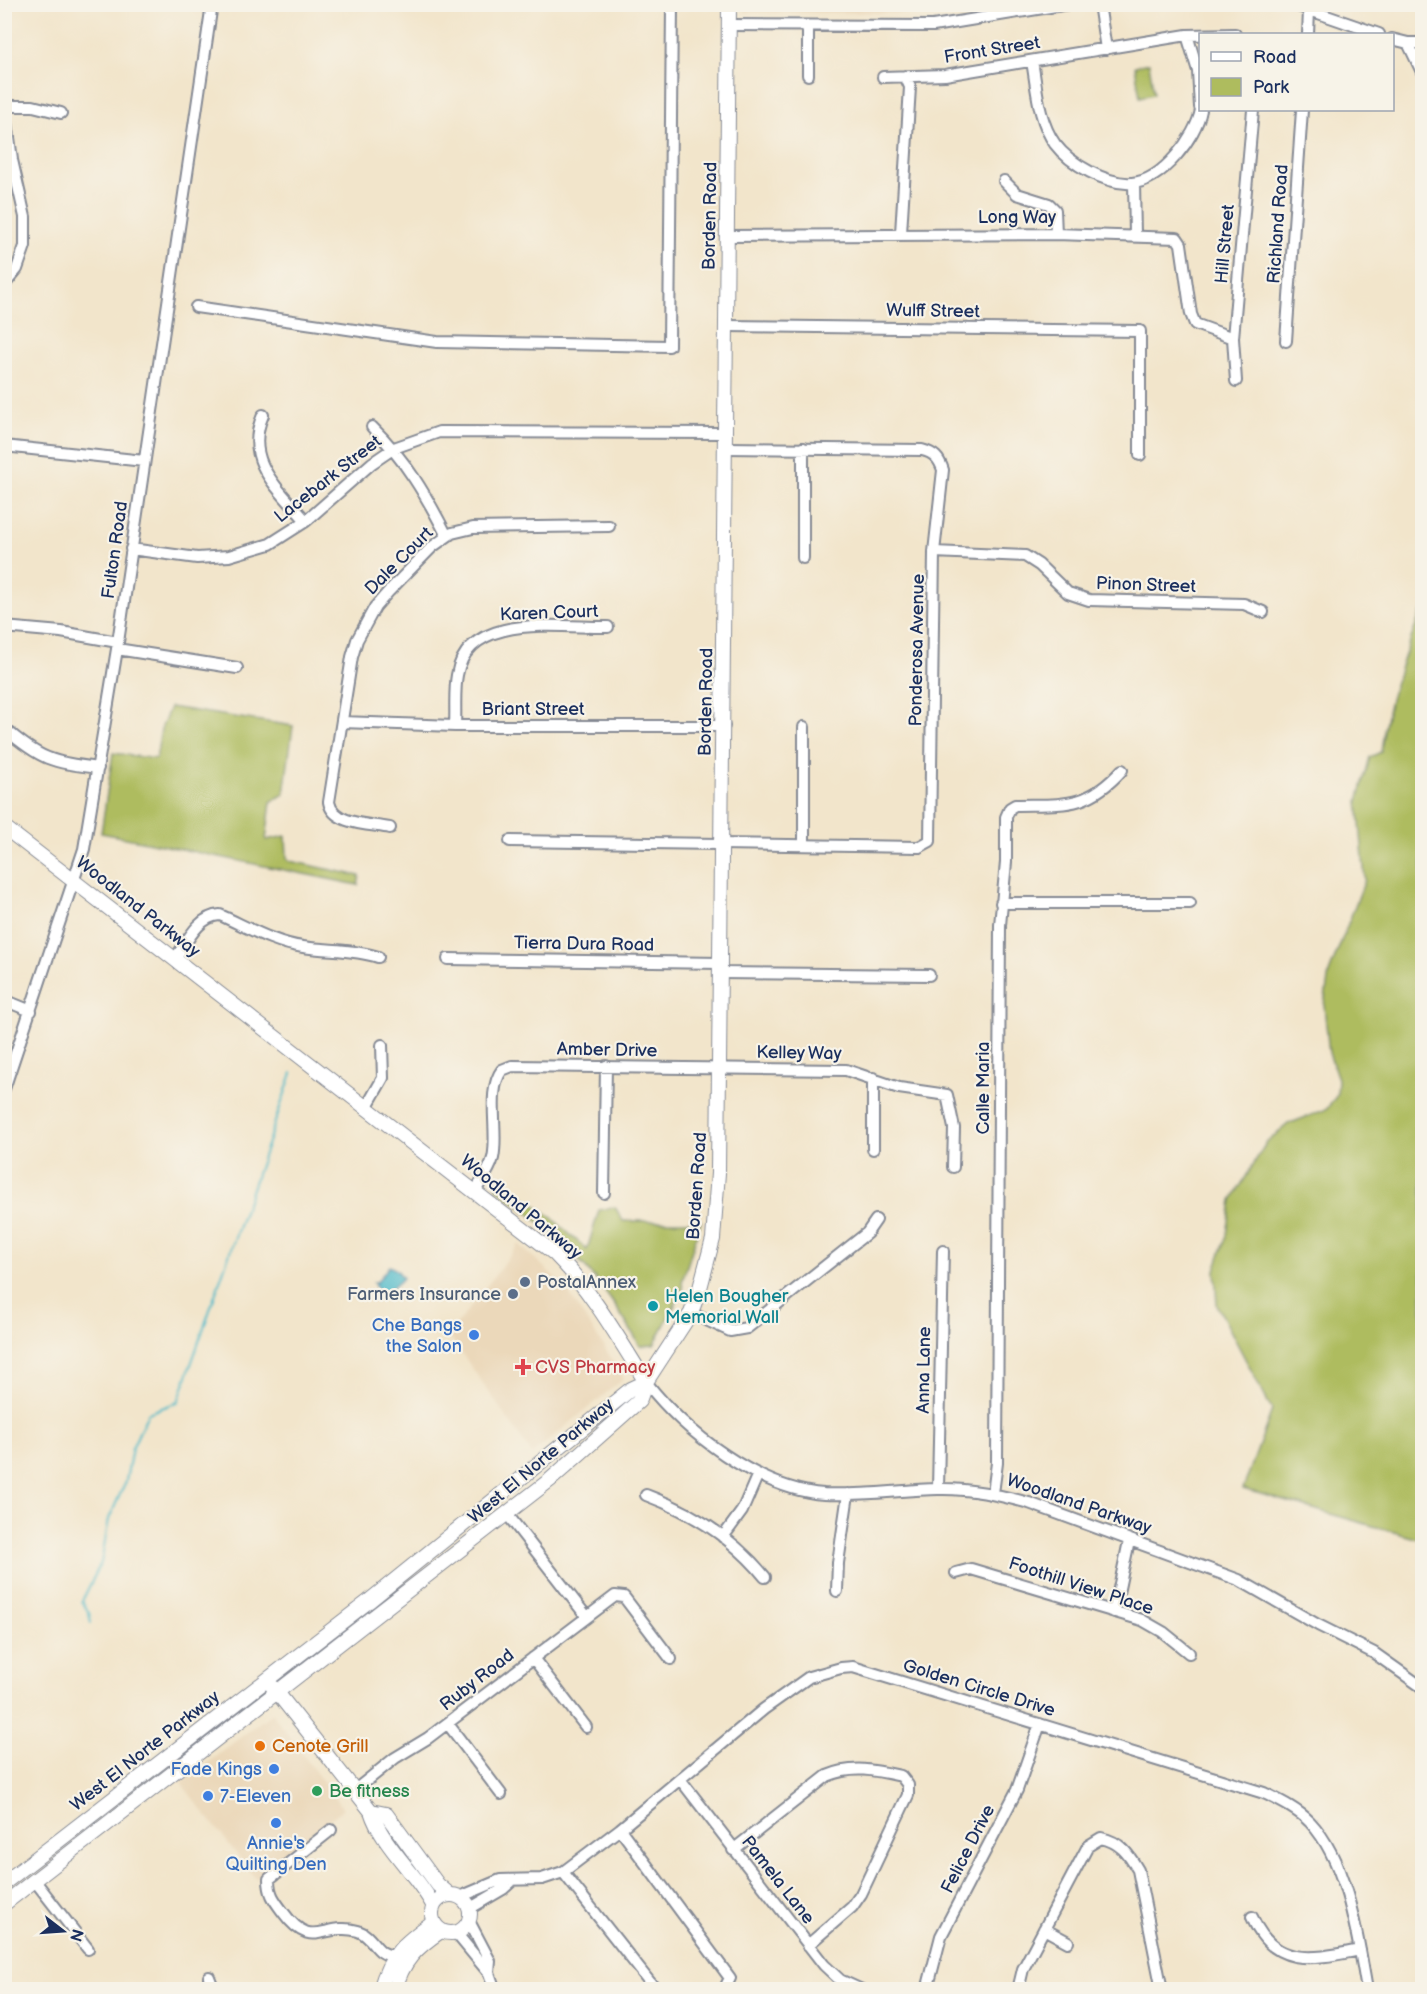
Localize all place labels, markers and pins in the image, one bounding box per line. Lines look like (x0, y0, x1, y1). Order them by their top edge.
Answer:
place label: PostalAnnex (537, 1272, 637, 1293)
marker: PostalAnnex (518, 1275, 532, 1289)
place label: Farmers Insurance (347, 1284, 501, 1305)
place label: Helen Bougher Memorial Wall (665, 1286, 789, 1328)
marker: Farmers Insurance (506, 1287, 520, 1301)
marker: Helen Bougher Memorial Wall (646, 1299, 660, 1313)
place label: Che Bangs the Salon (372, 1315, 462, 1357)
marker: Che Bangs the Salon (467, 1328, 481, 1342)
place label: CVS Pharmacy (535, 1357, 656, 1378)
marker: CVS Pharmacy (516, 1360, 530, 1374)
place label: Cenote Grill (272, 1736, 368, 1757)
marker: Cenote Grill (253, 1739, 267, 1753)
place label: Fade Kings (171, 1759, 262, 1780)
marker: Fade Kings (267, 1762, 281, 1776)
place label: Be fitness (329, 1781, 410, 1802)
marker: Be fitness (310, 1784, 324, 1798)
place label: 7-Eleven (220, 1786, 291, 1807)
marker: 7-Eleven (201, 1789, 215, 1803)
marker: Annie's Quilting Den (269, 1816, 283, 1830)
place label: Annie's Quilting Den (225, 1833, 327, 1875)

